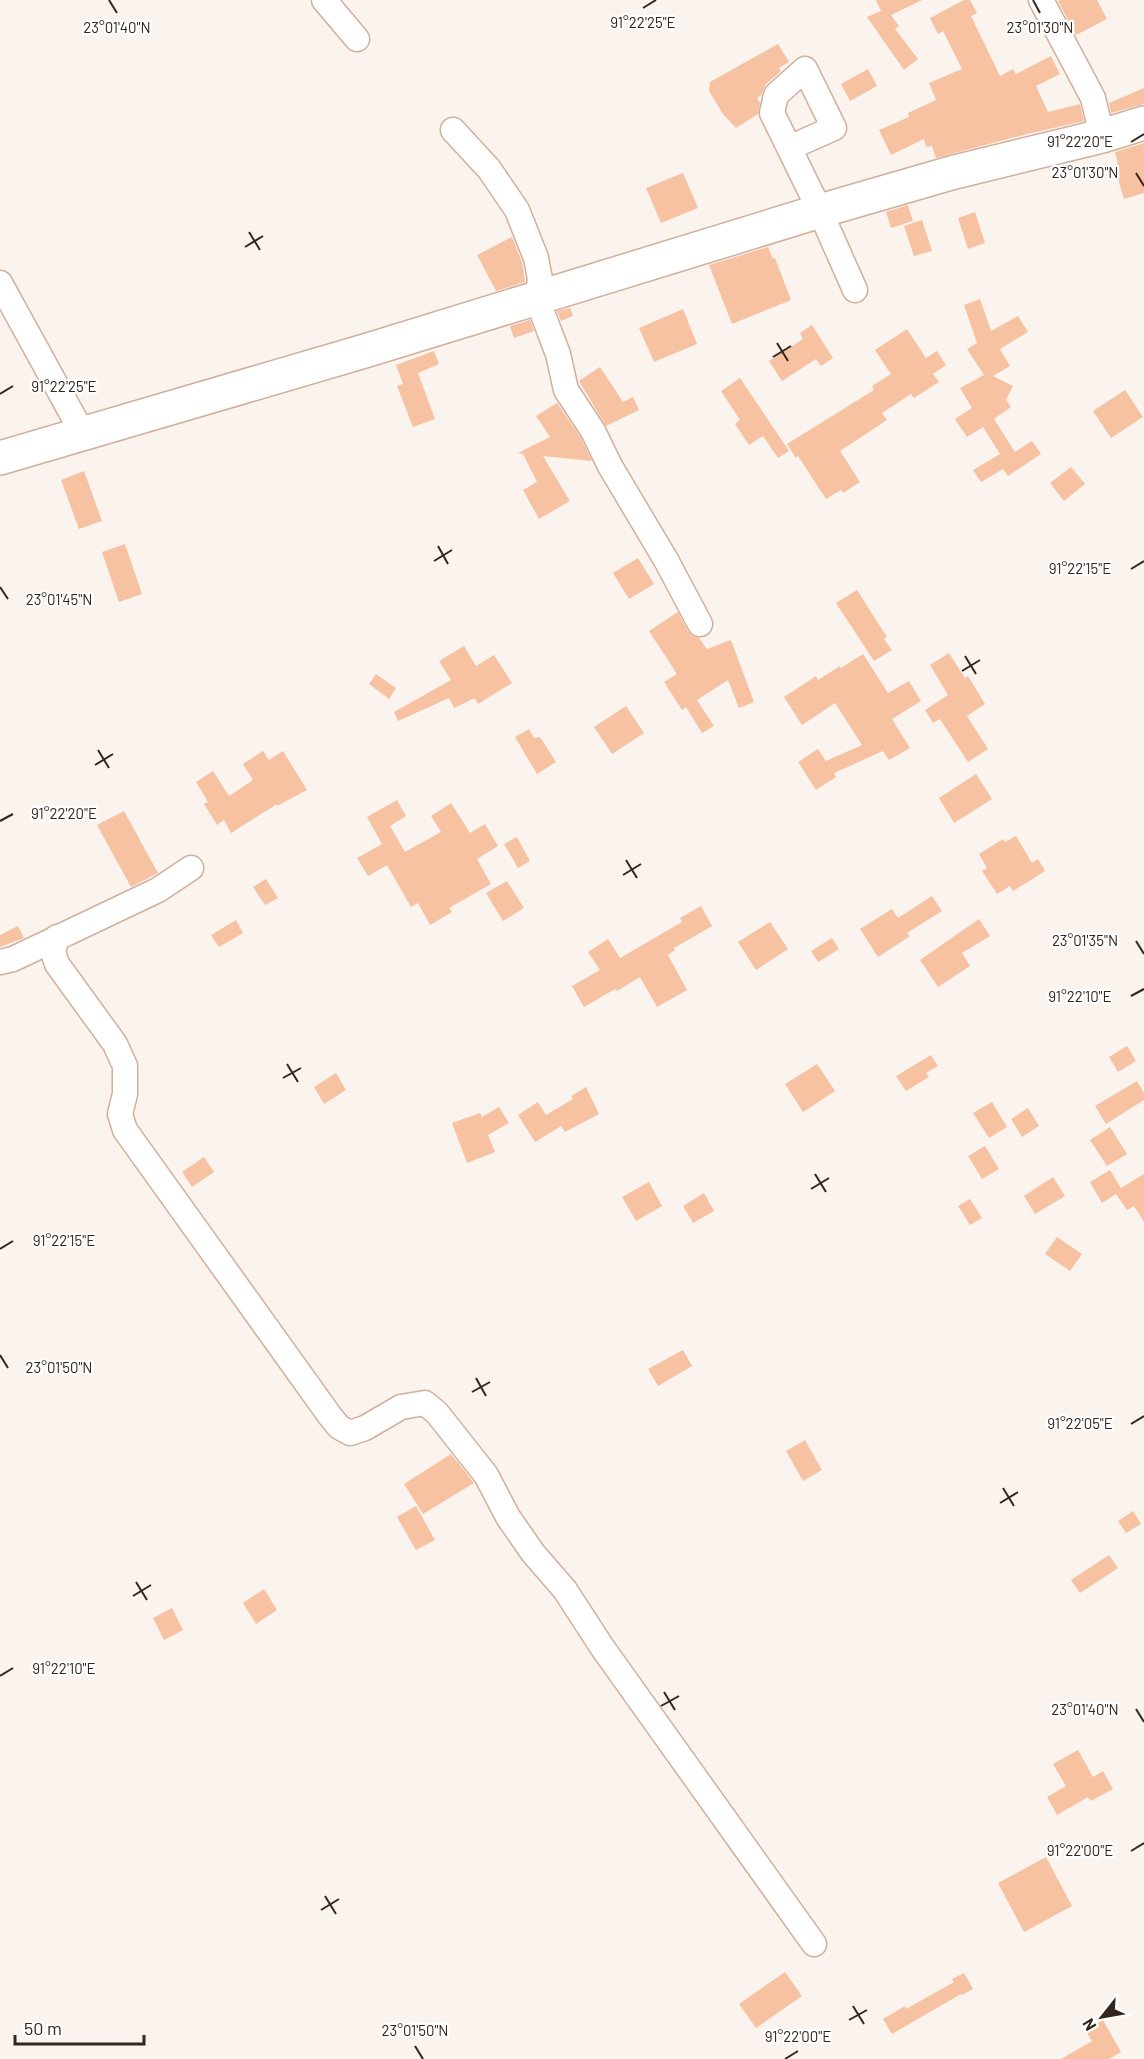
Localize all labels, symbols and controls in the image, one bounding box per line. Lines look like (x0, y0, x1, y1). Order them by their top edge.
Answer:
text: 91°22'25"E (610, 13, 676, 31)
text: 23°01'40"N (83, 18, 151, 36)
text: 23°01'30"N (1007, 18, 1073, 36)
text: 91°22'20"E (1047, 132, 1113, 150)
text: 23°01'30"N (1052, 163, 1118, 181)
text: 91°22'25"E (31, 377, 97, 395)
text: 91°22'15"E (1049, 559, 1111, 577)
text: 23°01'45"N (26, 590, 92, 608)
text: 91°22'20"E (31, 804, 97, 822)
text: 23°01'35"N (1052, 931, 1118, 949)
text: 91°22'10"E (1048, 987, 1112, 1005)
text: 91°22'15"E (33, 1231, 95, 1249)
text: 23°01'50"N (26, 1358, 92, 1376)
text: 91°22'05"E (1047, 1414, 1113, 1432)
text: 91°22'10"E (32, 1659, 96, 1677)
text: 23°01'40"N (1051, 1700, 1119, 1718)
text: 91°22'00"E (1047, 1841, 1113, 1859)
north arrow (1072, 1987, 1132, 2047)
scale bar (15, 2008, 144, 2046)
text: N (1078, 2016, 1100, 2034)
text: 50 m (24, 2017, 62, 2039)
text: 23°01'50"N (382, 2021, 448, 2039)
text: 91°22'00"E (765, 2027, 831, 2045)

